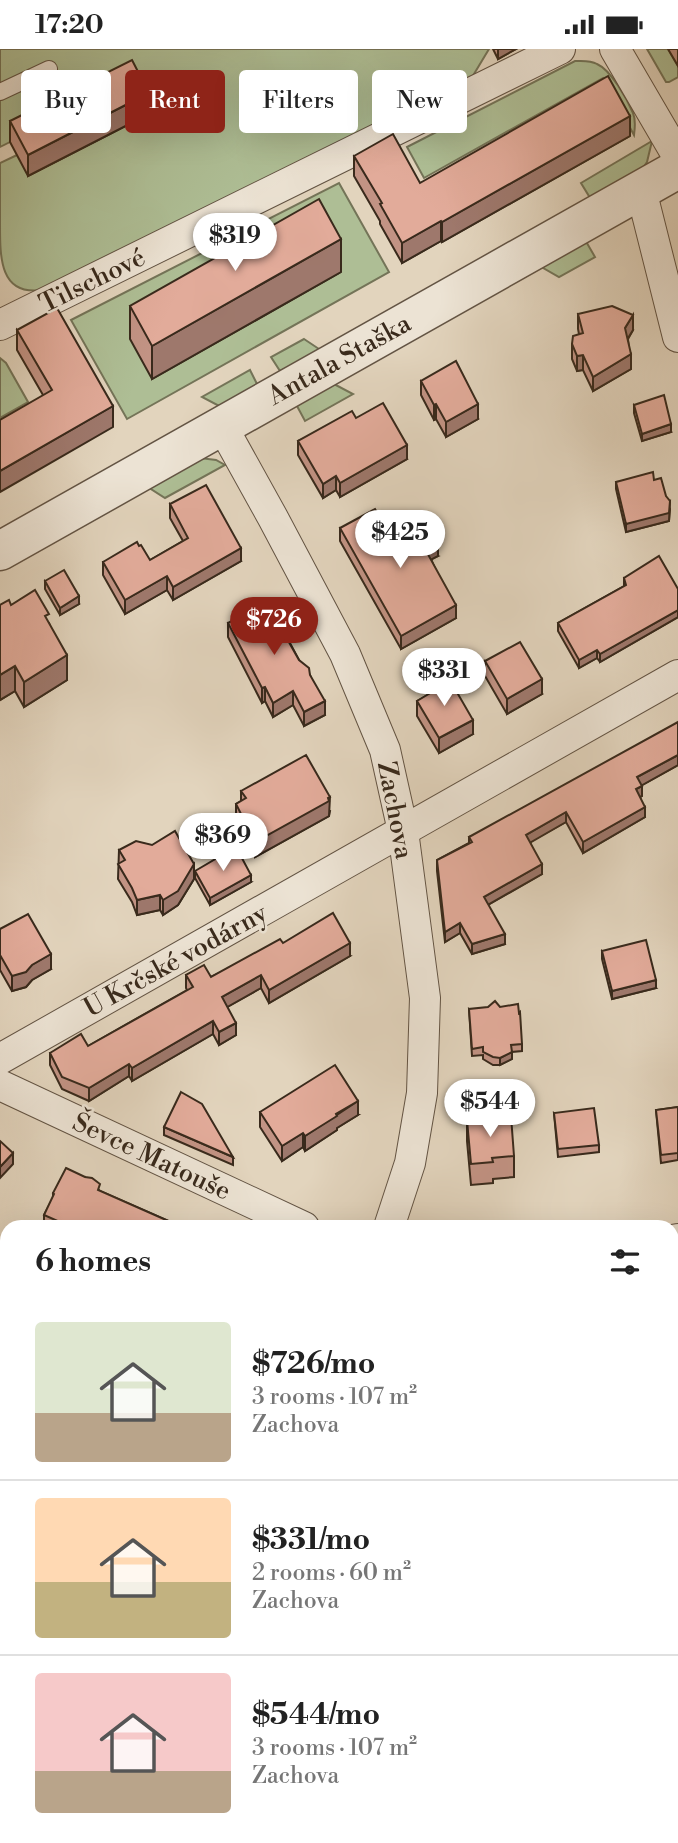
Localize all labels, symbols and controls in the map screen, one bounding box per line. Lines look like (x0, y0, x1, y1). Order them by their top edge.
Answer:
text: 17:20 (35, 9, 104, 41)
chip: Buy (21, 70, 111, 133)
chip: Rent (125, 70, 225, 133)
chip: Filters (239, 70, 358, 133)
chip: New (372, 70, 467, 133)
pin: $319 (194, 213, 276, 273)
text: $319 (209, 222, 261, 250)
street label: Tilschové (34, 242, 151, 320)
street label: Antala Staška (261, 307, 417, 413)
pin: $425 (359, 511, 441, 570)
text: $425 (371, 519, 429, 547)
pin: $726 (233, 597, 315, 657)
text: $726 (246, 606, 302, 634)
pin: $331 (403, 649, 485, 708)
text: $331 (418, 657, 470, 685)
street label: Zachova (370, 759, 420, 862)
pin: $369 (182, 813, 264, 873)
text: $369 (195, 822, 251, 850)
street label: U Krčské vodárny (78, 897, 273, 1025)
pin: $544 (449, 1079, 531, 1139)
text: $544 (460, 1088, 520, 1116)
street label: Ševce Matouše (67, 1104, 237, 1208)
text: 6 homes (35, 1243, 151, 1281)
icon: filters (606, 1243, 644, 1281)
text: $726/mo (252, 1345, 375, 1383)
icon: home (91, 1350, 175, 1434)
text: 3 rooms · 107 m² (252, 1383, 417, 1411)
text: Zachova (252, 1411, 339, 1439)
text: $331/mo (252, 1521, 370, 1559)
icon: home (91, 1526, 175, 1610)
text: 2 rooms · 60 m² (252, 1559, 411, 1587)
text: Zachova (252, 1587, 339, 1615)
text: $544/mo (252, 1696, 380, 1734)
icon: home (91, 1701, 175, 1785)
text: 3 rooms · 107 m² (252, 1734, 417, 1762)
text: Zachova (252, 1762, 339, 1790)

